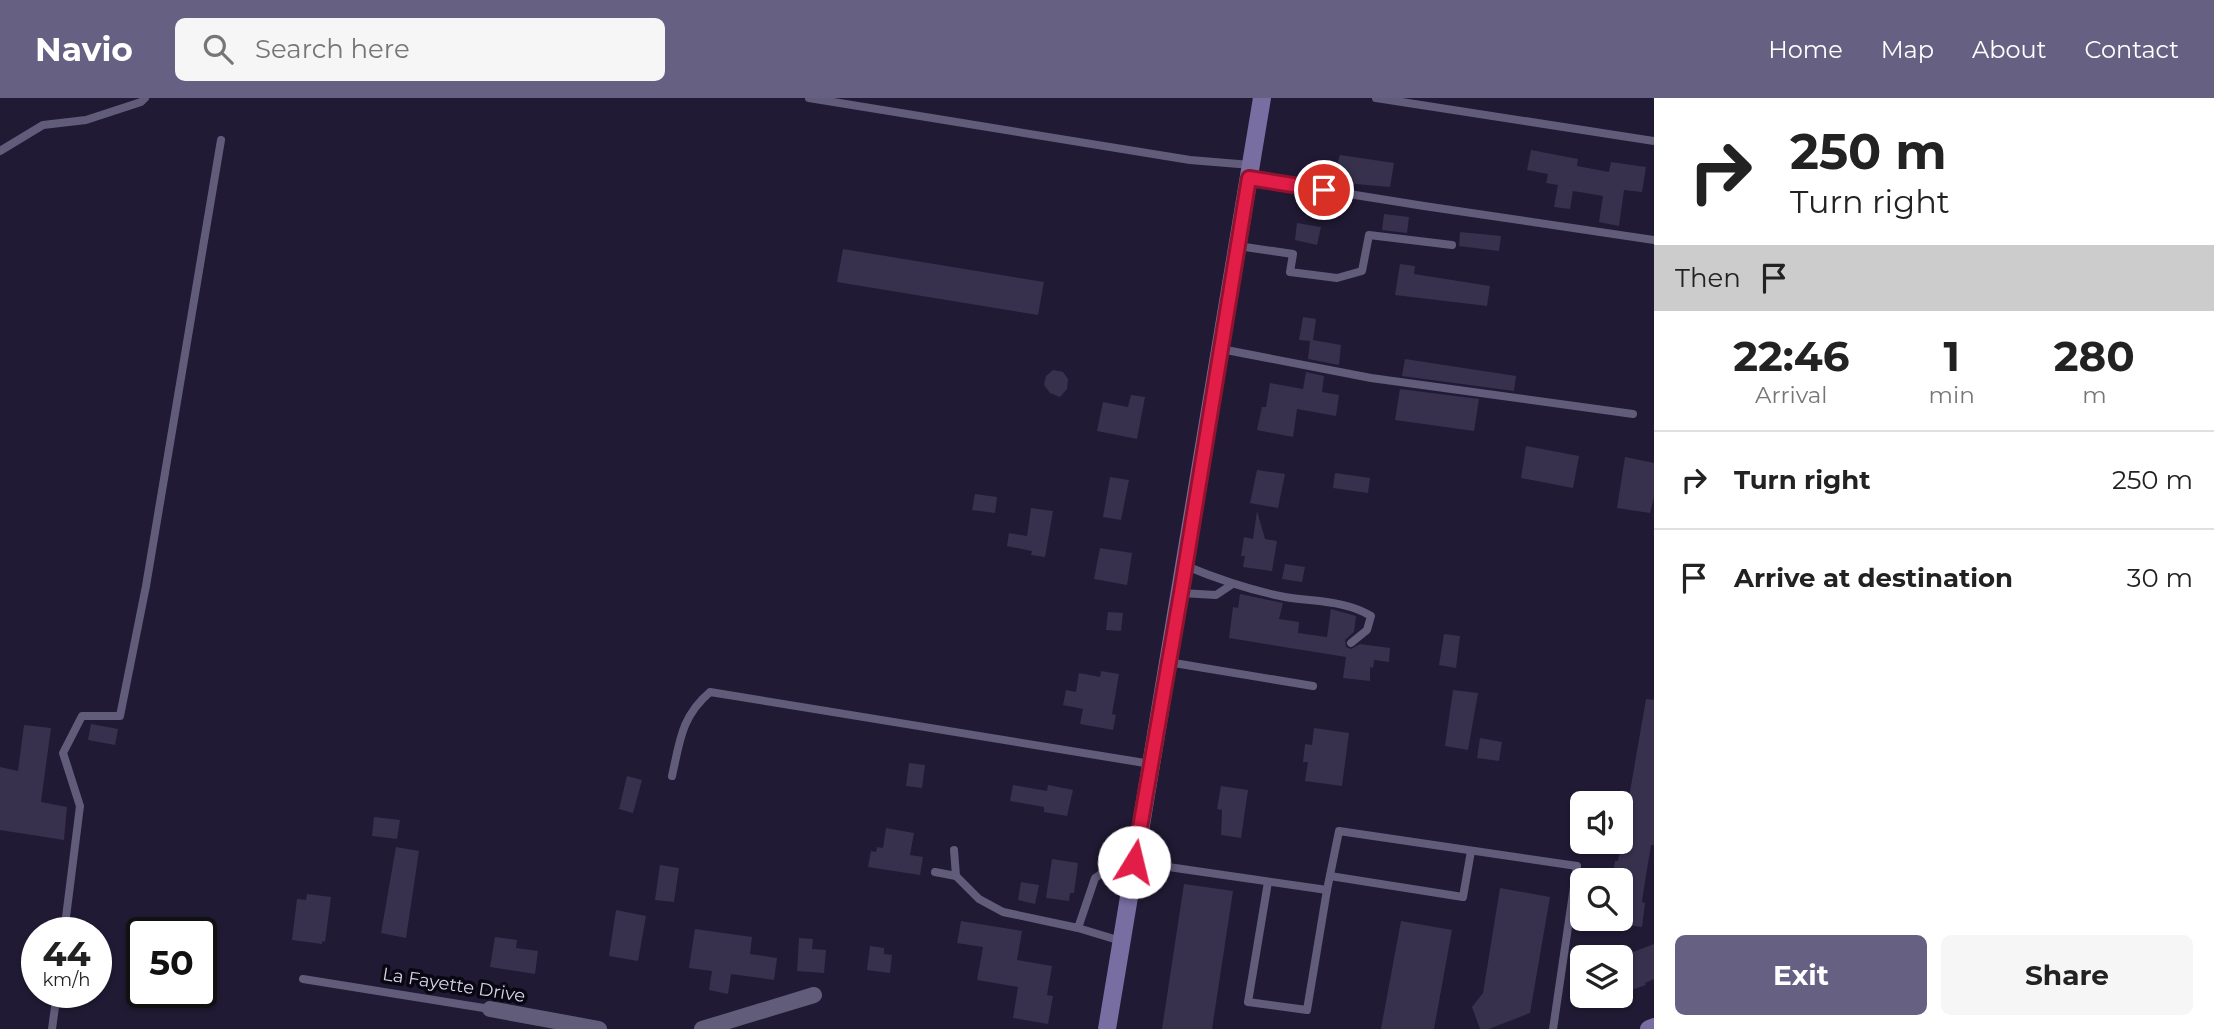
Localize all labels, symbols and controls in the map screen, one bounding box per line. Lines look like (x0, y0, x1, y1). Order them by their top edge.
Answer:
search box (175, 18, 665, 81)
text: Navio (35, 29, 133, 69)
icon: search (199, 30, 237, 68)
text: Search here (255, 33, 410, 65)
text: Home (1768, 35, 1843, 64)
text: Map (1881, 35, 1934, 64)
text: About (1972, 35, 2046, 64)
text: Contact (2084, 35, 2179, 64)
text: 250 m (1790, 122, 1947, 181)
icon: right (1675, 126, 1766, 217)
pin (1294, 160, 1354, 220)
icon: arrive (1305, 171, 1343, 209)
text: Turn right (1790, 182, 1950, 221)
icon: arrive (1755, 259, 1793, 297)
text: Then (1675, 262, 1741, 294)
text: 22:46 (1733, 330, 1849, 382)
text: 1 (1943, 330, 1960, 382)
text: 280 (2054, 330, 2135, 382)
text: Arrival (1755, 381, 1828, 409)
text: min (1929, 381, 1975, 409)
text: m (2082, 381, 2107, 409)
icon: right (1675, 461, 1713, 499)
text: Turn right (1734, 464, 1870, 496)
text: 250 m (2112, 464, 2193, 496)
icon: arrive (1675, 559, 1713, 597)
text: Arrive at destination (1734, 562, 2013, 594)
text: 30 m (2127, 562, 2193, 594)
map controls (1570, 791, 1633, 1008)
button: sound (1570, 791, 1633, 854)
position arrow (1097, 825, 1171, 899)
button: search (1570, 868, 1633, 931)
speed limit sign: 50 (126, 917, 217, 1008)
text: 44 (42, 932, 91, 975)
button: Exit (1675, 935, 1927, 1015)
button: Share (1941, 935, 2193, 1015)
button: layers (1570, 945, 1633, 1008)
street label: La Fayette Drive (381, 963, 527, 1007)
text: km/h (42, 969, 91, 991)

